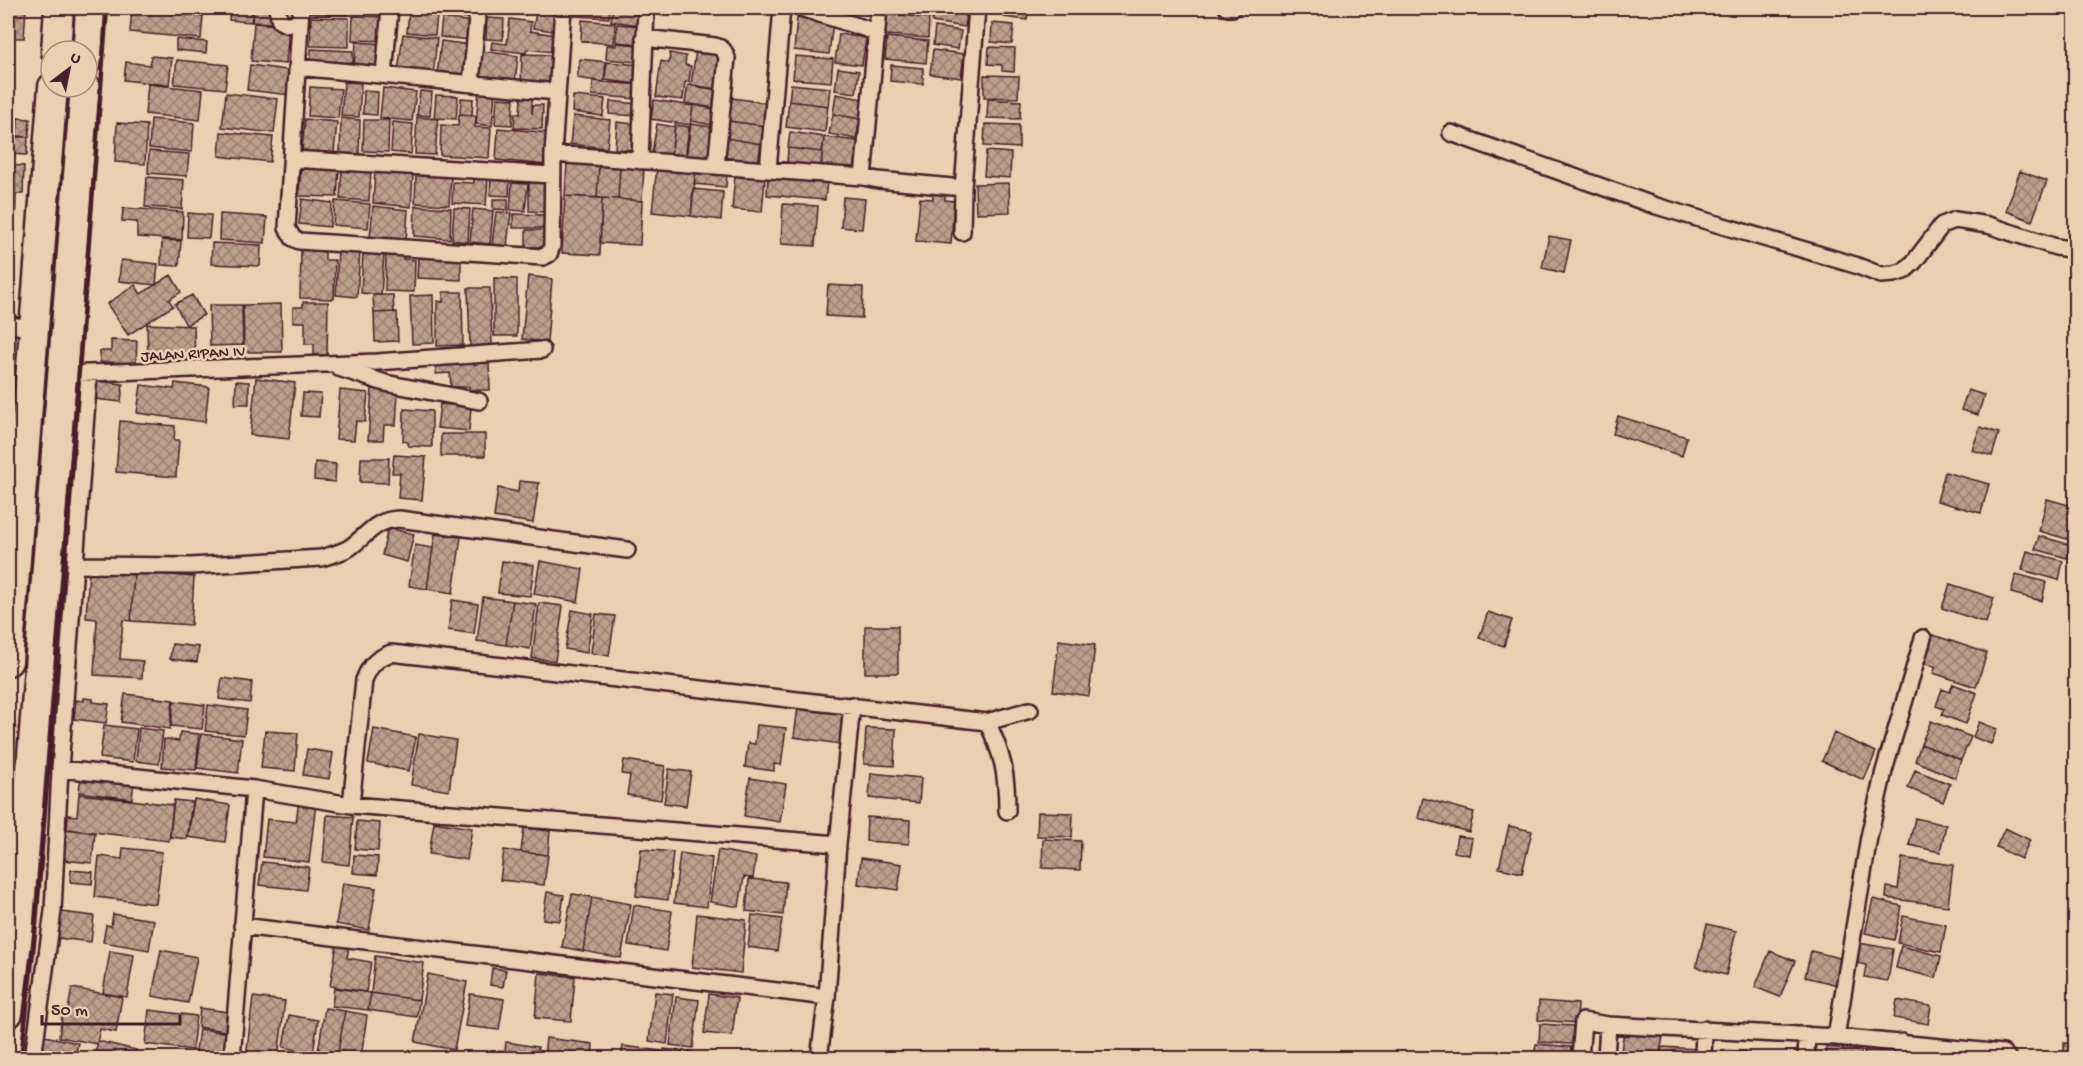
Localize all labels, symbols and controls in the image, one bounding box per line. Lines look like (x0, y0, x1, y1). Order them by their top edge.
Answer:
north arrow (39, 39, 99, 99)
text: U (66, 49, 85, 70)
street label: JALAN RIPAN IV (140, 343, 246, 368)
scale bar (42, 988, 180, 1026)
text: 50 m (51, 1001, 88, 1022)

